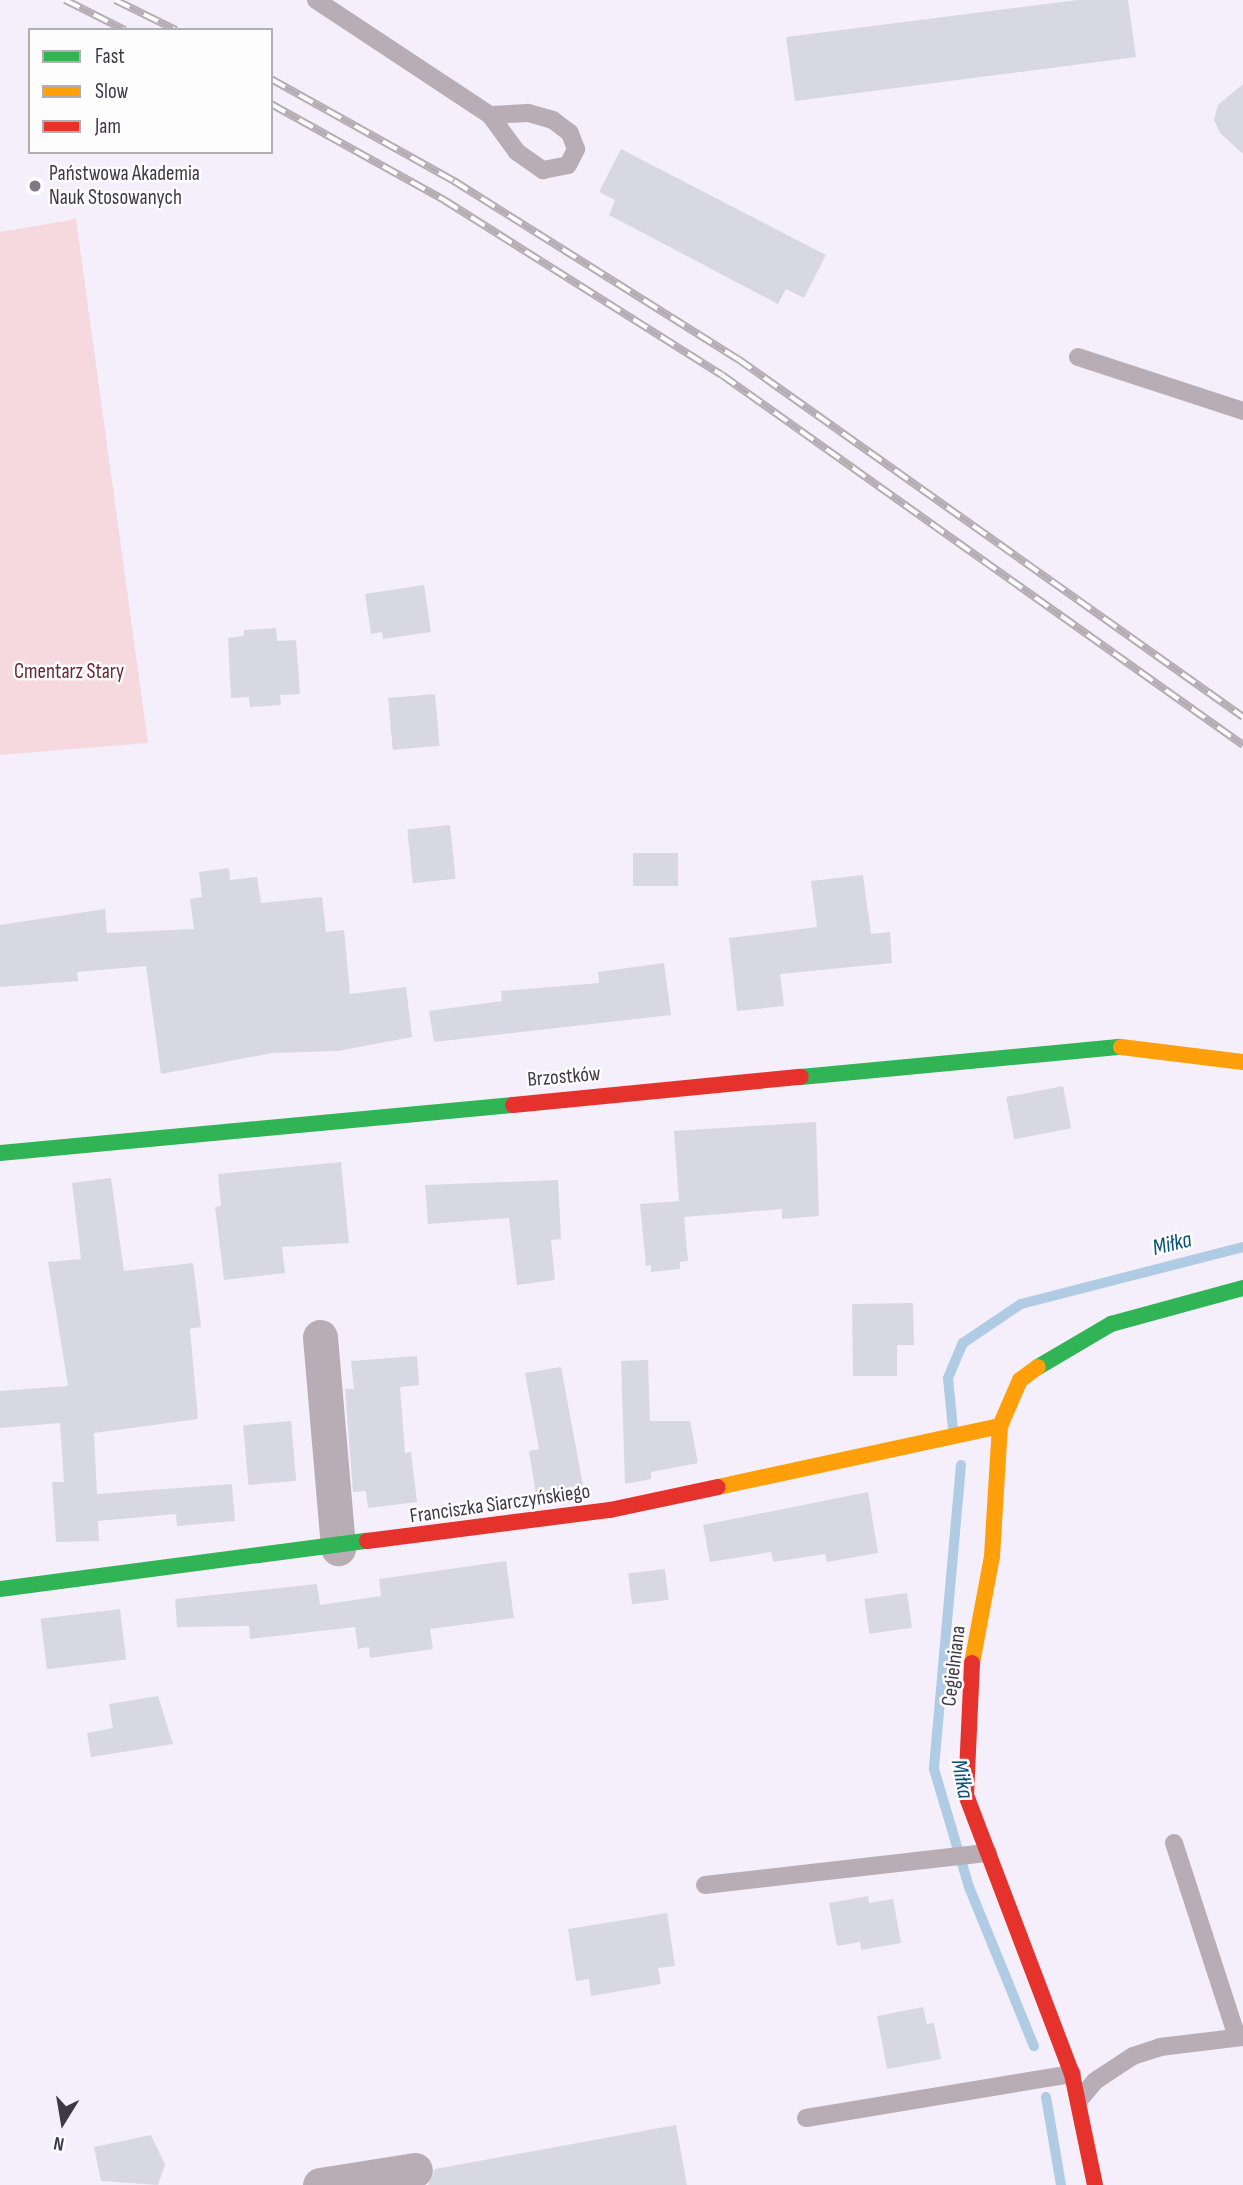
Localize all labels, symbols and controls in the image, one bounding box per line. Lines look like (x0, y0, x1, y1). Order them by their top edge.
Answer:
legend (28, 28, 273, 154)
text: Fast (95, 44, 125, 69)
text: Slow (95, 79, 128, 104)
text: Jam (95, 114, 121, 139)
place label: Państwowa Akademia Nauk Stosowanych (49, 161, 200, 211)
marker: Państwowa Akademia Nauk Stosowanych (27, 178, 43, 194)
park label: Cmentarz Stary (14, 659, 124, 685)
street label: Brzostków (526, 1061, 602, 1093)
water label: Miłka (1150, 1226, 1194, 1262)
street label: Franciszka Siarczyńskiego (408, 1479, 592, 1529)
street label: Cegielniana (937, 1624, 971, 1708)
water label: Miłka (945, 1757, 979, 1801)
north arrow (28, 2087, 98, 2157)
text: N (52, 2131, 66, 2155)

